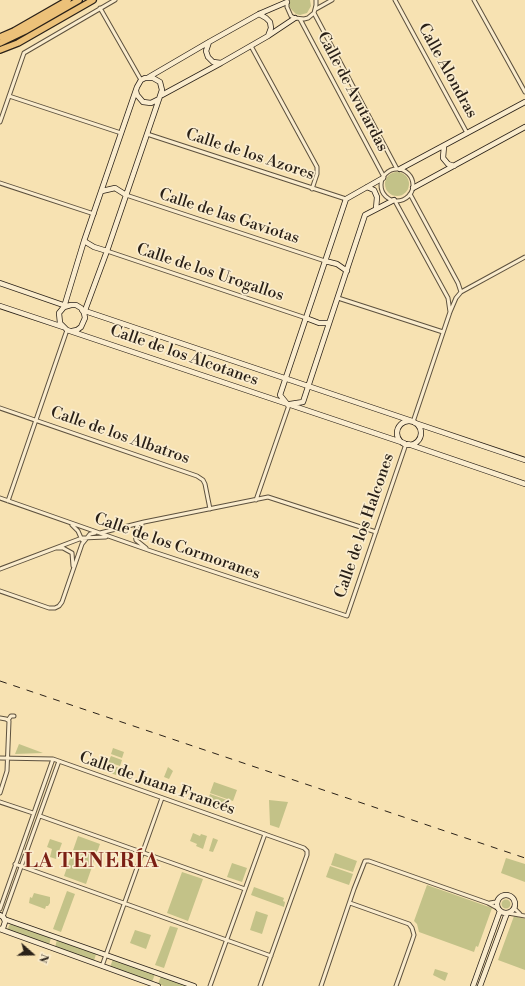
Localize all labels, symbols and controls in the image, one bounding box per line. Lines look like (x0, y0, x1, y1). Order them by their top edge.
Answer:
street label: Calle Alondras (413, 20, 481, 122)
street label: Calle de Avutardas (312, 29, 392, 155)
street label: Calle de los Azores (183, 125, 317, 185)
street label: Calle de las Gaviotas (156, 185, 302, 249)
street label: Calle de los Urogallos (134, 240, 286, 306)
street label: Calle de los Alcotanes (107, 322, 261, 390)
street label: Calle de los Albatros (48, 403, 192, 469)
street label: Calle de los Halcones (331, 451, 399, 601)
street label: Calle de los Cormoranes (92, 510, 262, 584)
street label: Calle de Juana Francés (77, 748, 237, 820)
district label: LA TENERÍA (24, 850, 160, 874)
north arrow (12, 934, 52, 974)
text: N (35, 952, 51, 965)

